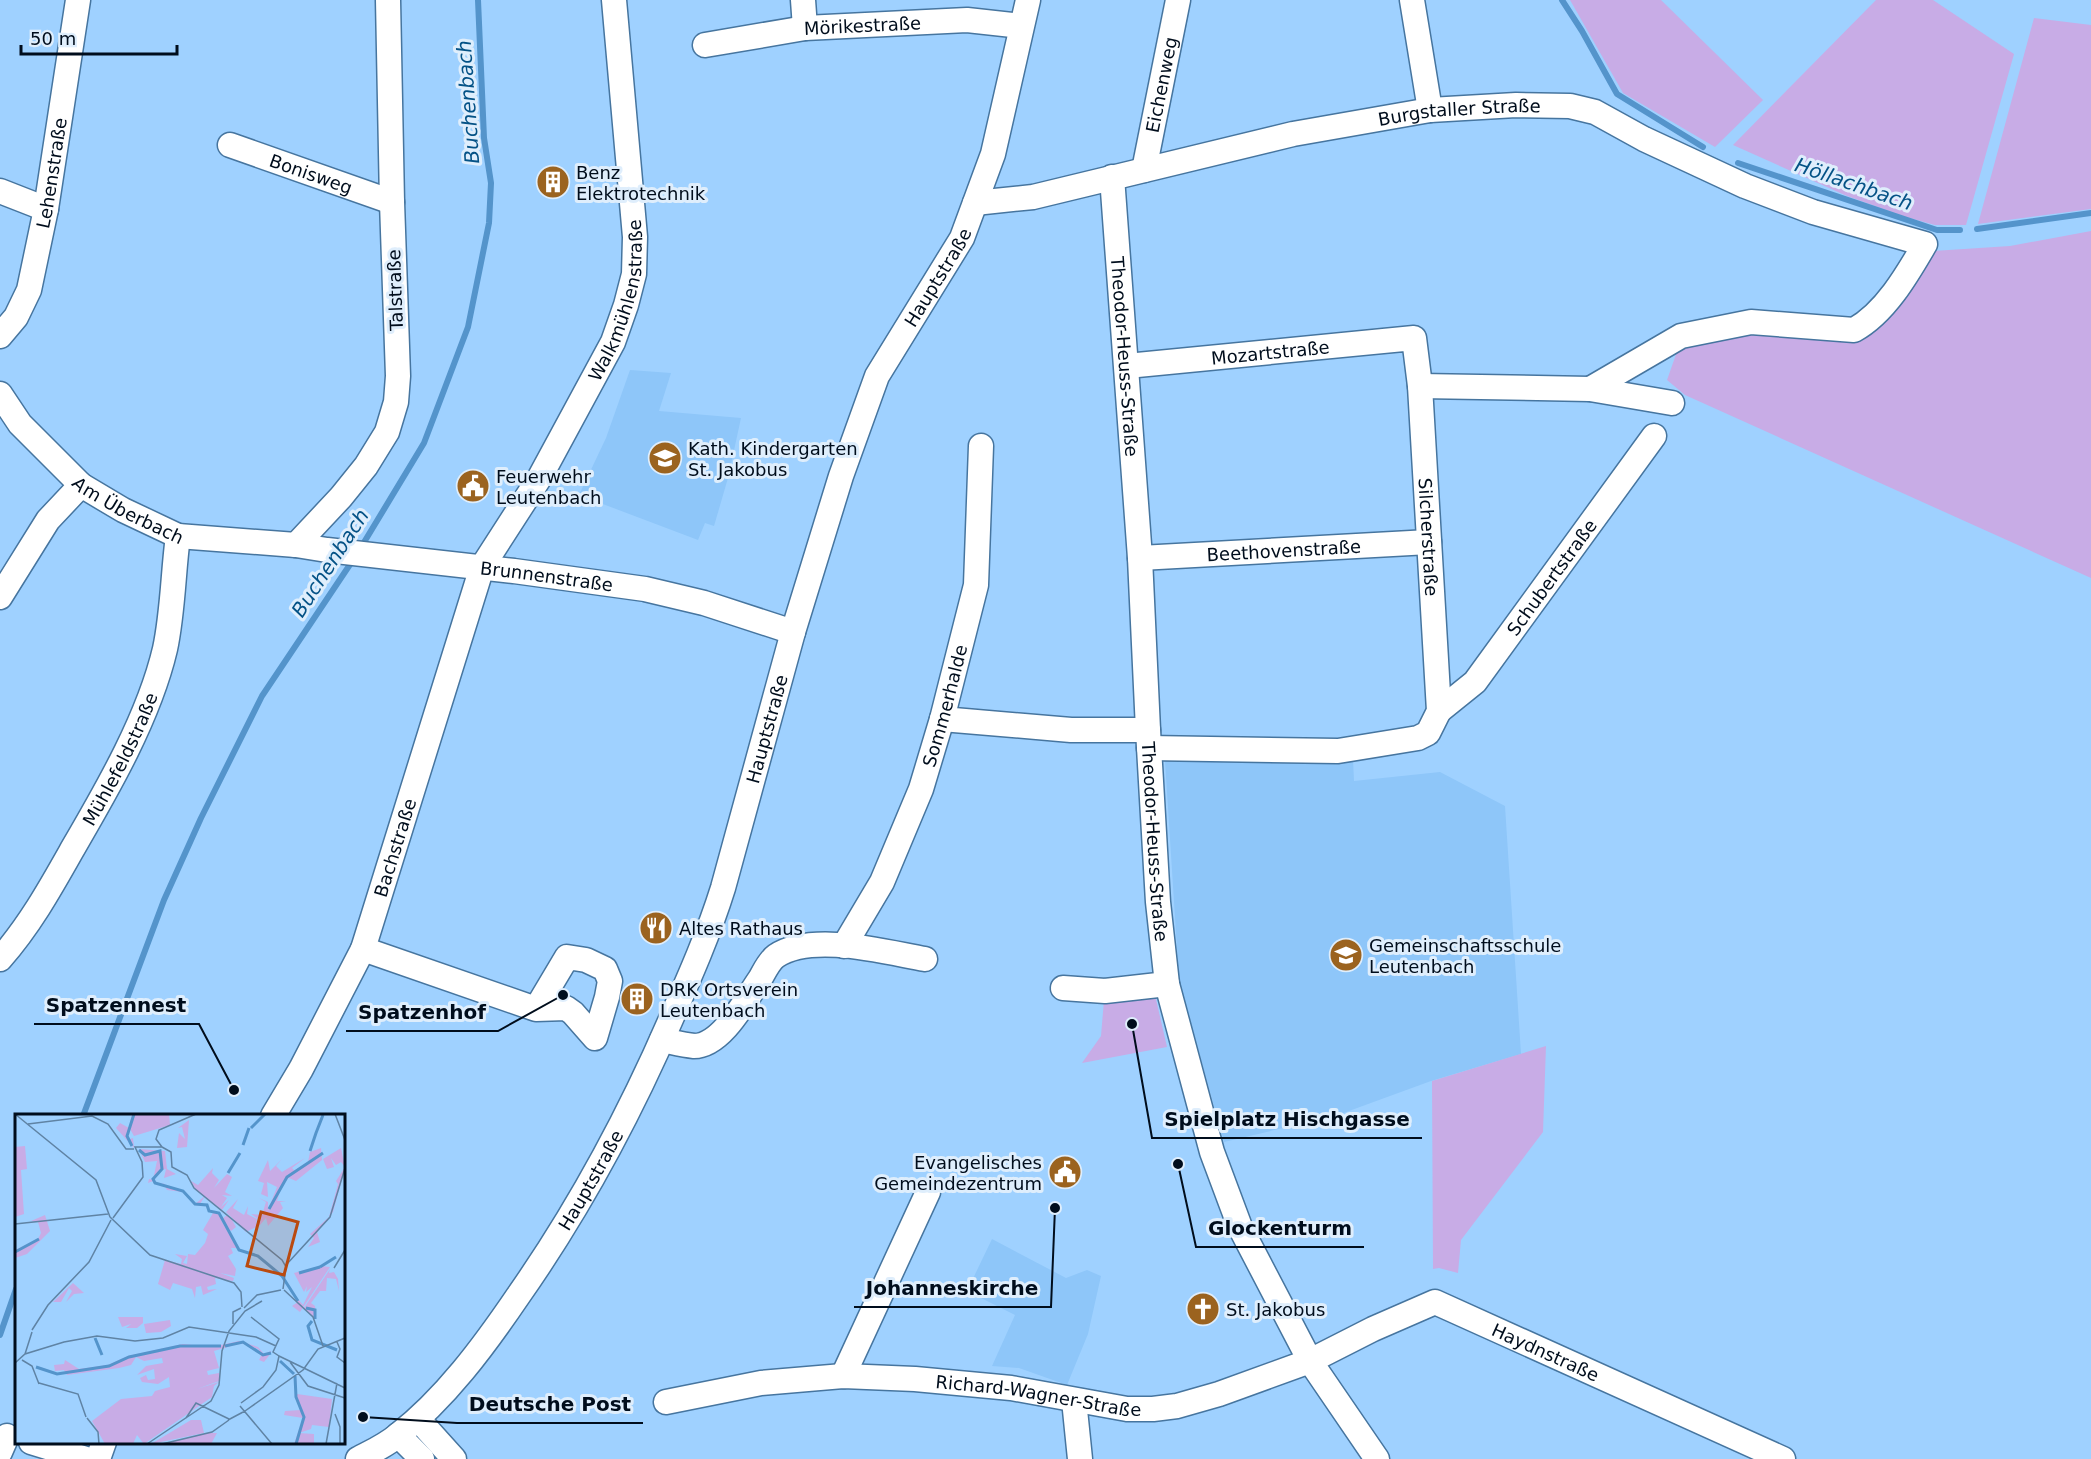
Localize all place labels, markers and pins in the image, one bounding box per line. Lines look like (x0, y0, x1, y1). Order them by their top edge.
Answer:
place label: Benz Elektrotechnik (576, 162, 706, 204)
building icon: Benz Elektrotechnik (535, 164, 571, 200)
place label: Kath. Kindergarten St. Jakobus (688, 438, 858, 480)
school or university icon: Kath. Kindergarten St. Jakobus (647, 440, 683, 476)
place label: Feuerwehr Leutenbach (496, 466, 602, 508)
public building icon: Feuerwehr Leutenbach (455, 468, 491, 504)
restaurant icon: Altes Rathaus (638, 910, 674, 946)
place label: Altes Rathaus (679, 918, 803, 939)
place label: Gemeinschaftsschule Leutenbach (1369, 935, 1561, 977)
school or university icon: Gemeinschaftsschule Leutenbach (1328, 937, 1364, 973)
place label: DRK Ortsverein Leutenbach (660, 979, 798, 1021)
building icon: DRK Ortsverein Leutenbach (619, 981, 655, 1017)
callout: Spatzennest (34, 986, 199, 1024)
callout: Spatzenhof (346, 993, 498, 1031)
callout: Spielplatz Hischgasse (1152, 1100, 1422, 1138)
place label: Evangelisches Gemeindezentrum (874, 1152, 1042, 1194)
public building icon: Evangelisches Gemeindezentrum (1047, 1154, 1083, 1190)
callout: Glockenturm (1196, 1209, 1364, 1247)
callout: Johanneskirche (854, 1269, 1051, 1307)
church icon: St. Jakobus (1185, 1291, 1221, 1327)
place label: St. Jakobus (1226, 1299, 1325, 1320)
callout: Deutsche Post (457, 1385, 643, 1423)

